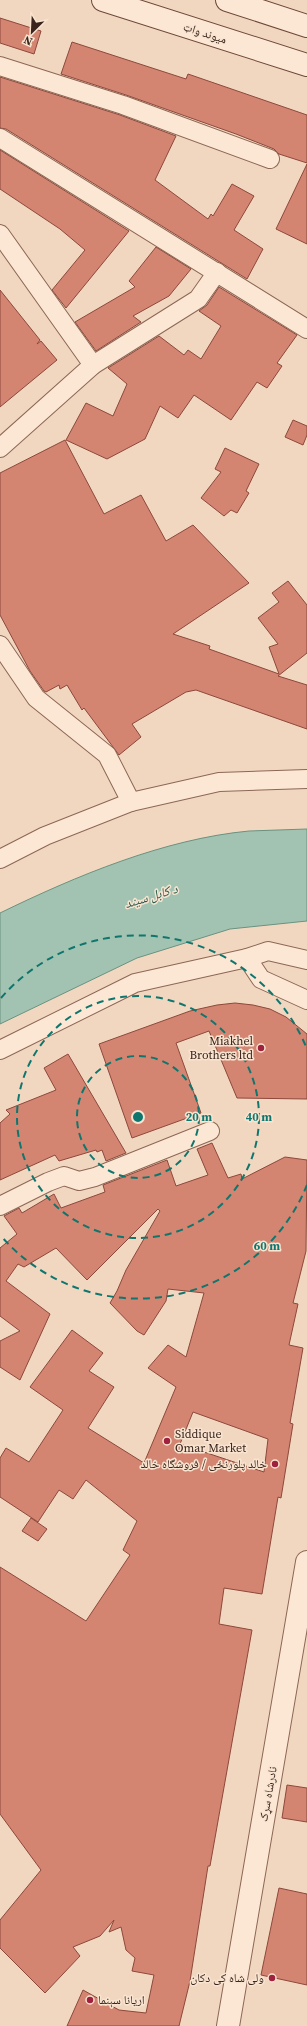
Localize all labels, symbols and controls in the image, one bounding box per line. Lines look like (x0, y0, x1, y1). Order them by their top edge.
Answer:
north arrow (12, 12, 52, 52)
street label: میوند واټ (181, 18, 229, 48)
text: N (21, 32, 35, 49)
water label: د کابل سيند (122, 880, 180, 912)
place label: Miakhel Brothers ltd (190, 1033, 253, 1063)
marker: Miakhel Brothers ltd (256, 1043, 266, 1053)
text: 20 m (186, 1109, 212, 1125)
text: 40 m (246, 1109, 272, 1125)
centre of rings (131, 1110, 145, 1124)
text: 60 m (254, 1238, 280, 1254)
place label: Siddique Omar Market (175, 1426, 246, 1456)
marker: Siddique Omar Market (162, 1436, 172, 1446)
place label: خالد پلورنځی / فروشگاه خالد (140, 1456, 267, 1472)
marker: خالد پلورنځی / فروشگاه خالد (270, 1459, 280, 1469)
street label: نادرشاه سړک (255, 1765, 281, 1823)
place label: ولی شاہ کی دکان (190, 1970, 264, 1986)
marker: ولی شاہ کی دکان (267, 1973, 277, 1983)
place label: اريانا سېنما (98, 1992, 145, 2008)
marker: اريانا سېنما (85, 1995, 95, 2005)

